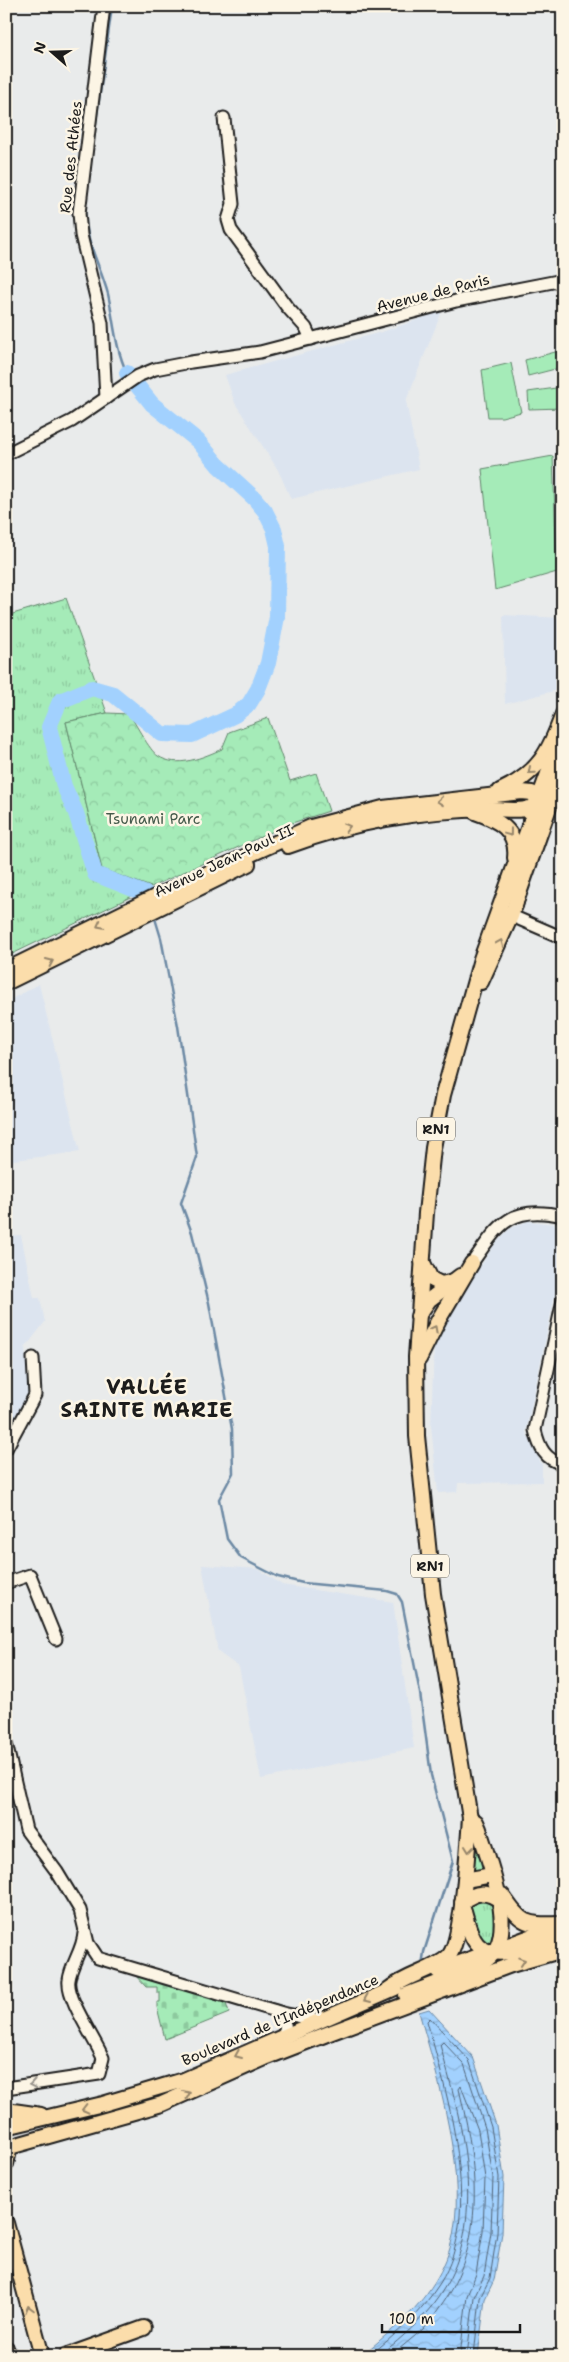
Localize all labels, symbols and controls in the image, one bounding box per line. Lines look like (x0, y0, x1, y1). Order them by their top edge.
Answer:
north arrow (28, 28, 78, 78)
text: N (29, 39, 50, 56)
street label: Rue des Athées (55, 100, 87, 214)
street label: Avenue de Paris (374, 269, 492, 317)
one-way arrow (528, 766, 537, 775)
one-way arrow (435, 795, 443, 806)
park label: Tsunami Parc (106, 809, 200, 829)
street label: Avenue Jean-Paul II (151, 820, 297, 902)
one-way arrow (342, 823, 350, 833)
one-way arrow (503, 827, 512, 836)
one-way arrow (97, 919, 106, 929)
one-way arrow (493, 939, 504, 948)
one-way arrow (45, 958, 54, 968)
road number: RN1 (417, 1118, 455, 1140)
one-way arrow (427, 1325, 437, 1334)
district label: VALLÉE SAINTE MARIE (61, 1372, 233, 1423)
road number: RN1 (411, 1554, 449, 1578)
one-way arrow (464, 1845, 475, 1853)
one-way arrow (517, 1957, 525, 1967)
street label: Boulevard de l'Indépendance (179, 1969, 381, 2071)
one-way arrow (363, 1993, 372, 2003)
one-way arrow (234, 2049, 243, 2059)
one-way arrow (29, 2079, 38, 2089)
one-way arrow (182, 2089, 191, 2100)
one-way arrow (81, 2103, 89, 2114)
scale bar (382, 2302, 519, 2334)
one-way arrow (24, 2304, 35, 2313)
text: 100 m (389, 2309, 434, 2329)

